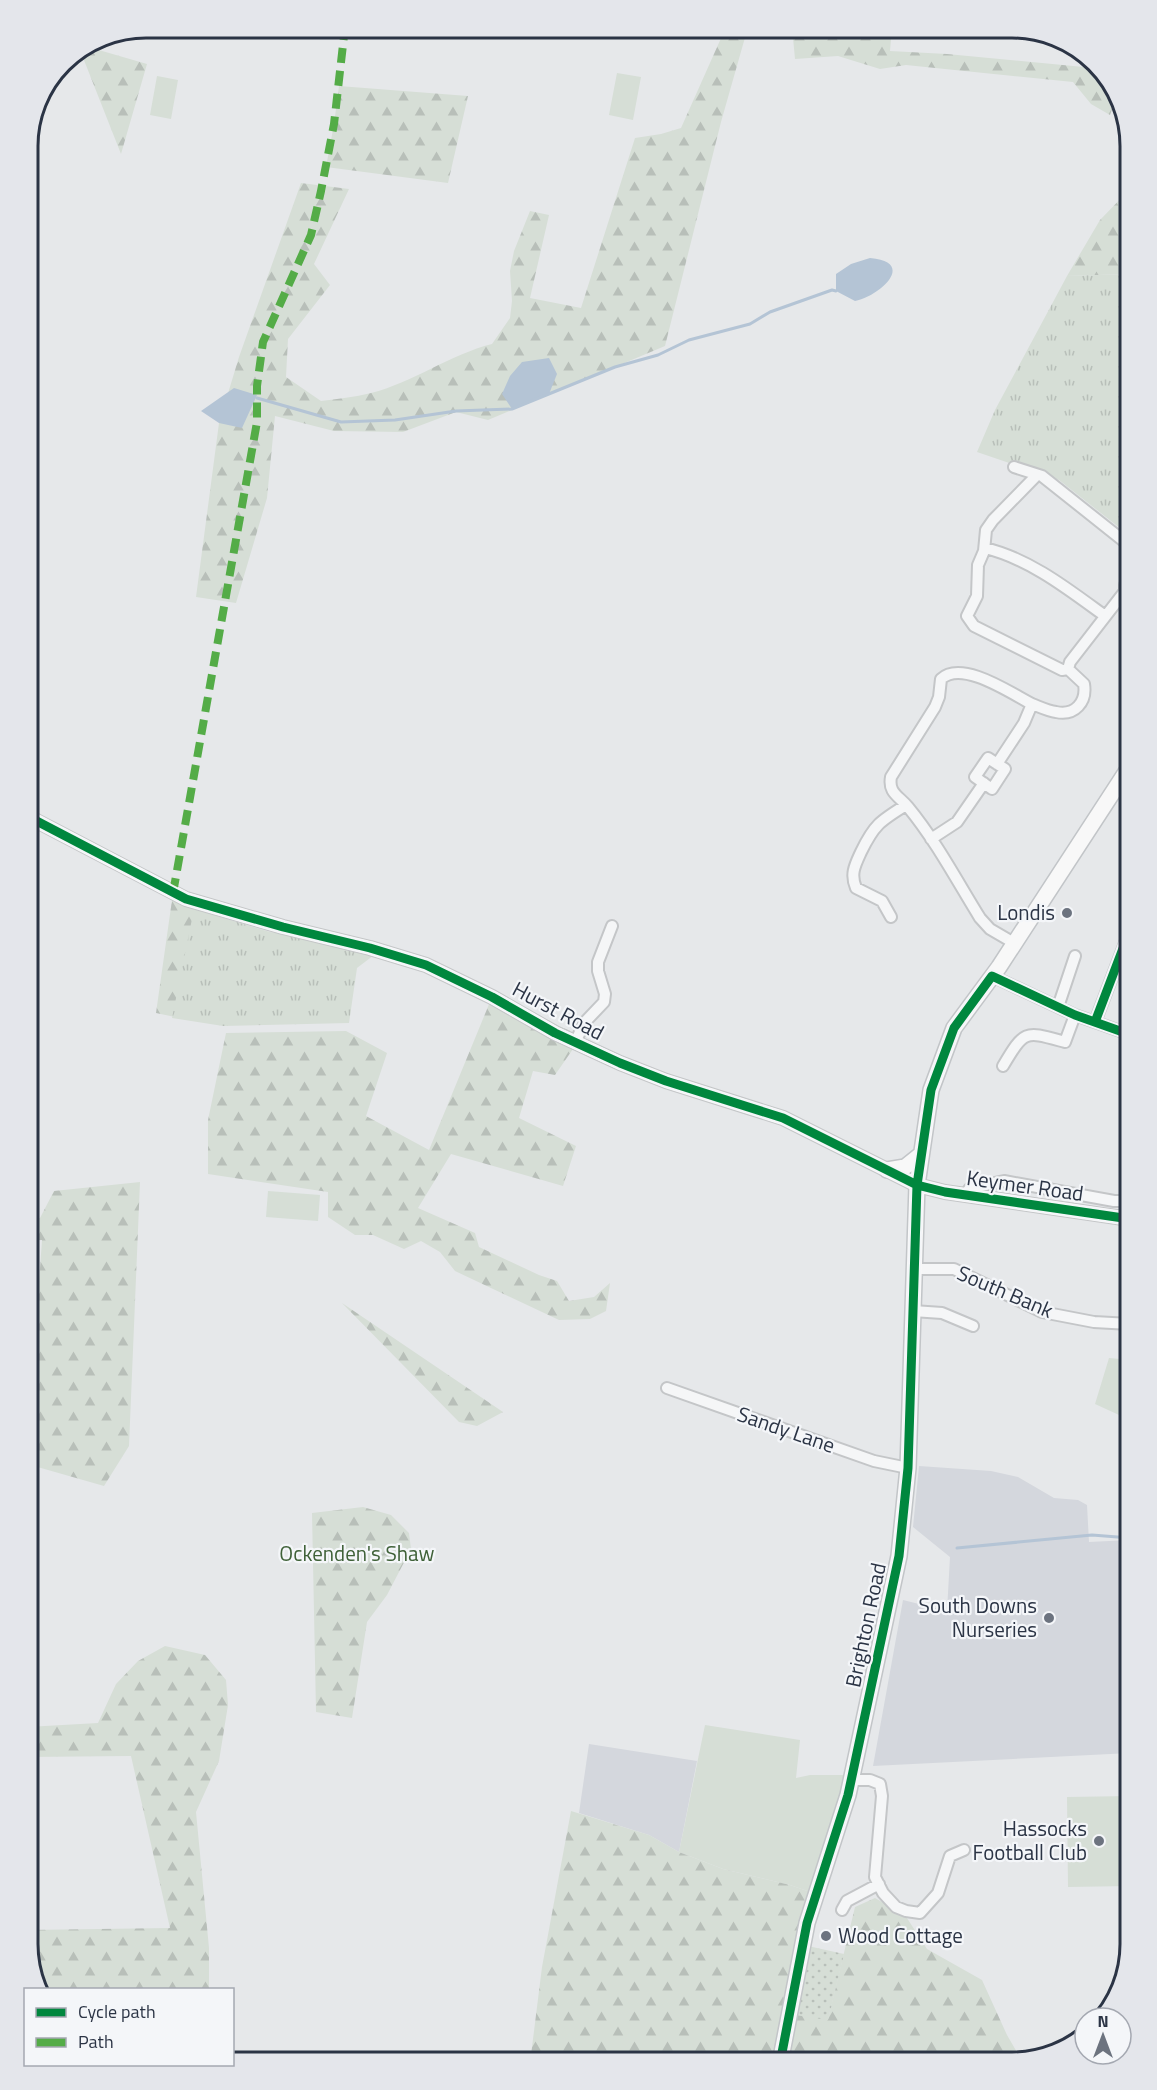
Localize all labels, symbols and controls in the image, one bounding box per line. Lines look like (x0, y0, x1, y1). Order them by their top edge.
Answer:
place label: Londis (997, 896, 1055, 928)
marker: Londis (1060, 906, 1074, 920)
street label: Hurst Road (507, 973, 610, 1048)
street label: Keymer Road (965, 1161, 1086, 1209)
street label: South Bank (952, 1256, 1058, 1326)
street label: Sandy Lane (733, 1397, 840, 1461)
park label: Ockenden's Shaw (279, 1537, 435, 1569)
street label: Brighton Road (836, 1560, 894, 1690)
place label: South Downs Nurseries (919, 1589, 1037, 1645)
marker: South Downs Nurseries (1042, 1611, 1056, 1625)
place label: Hassocks Football Club (973, 1812, 1087, 1868)
marker: Hassocks Football Club (1092, 1834, 1106, 1848)
place label: Wood Cottage (838, 1919, 963, 1951)
marker: Wood Cottage (819, 1929, 833, 1943)
legend (24, 1988, 234, 2066)
text: Cycle path (78, 1998, 156, 2025)
north arrow (1073, 2006, 1133, 2066)
text: N (1097, 2009, 1109, 2033)
text: Path (78, 2028, 114, 2055)

